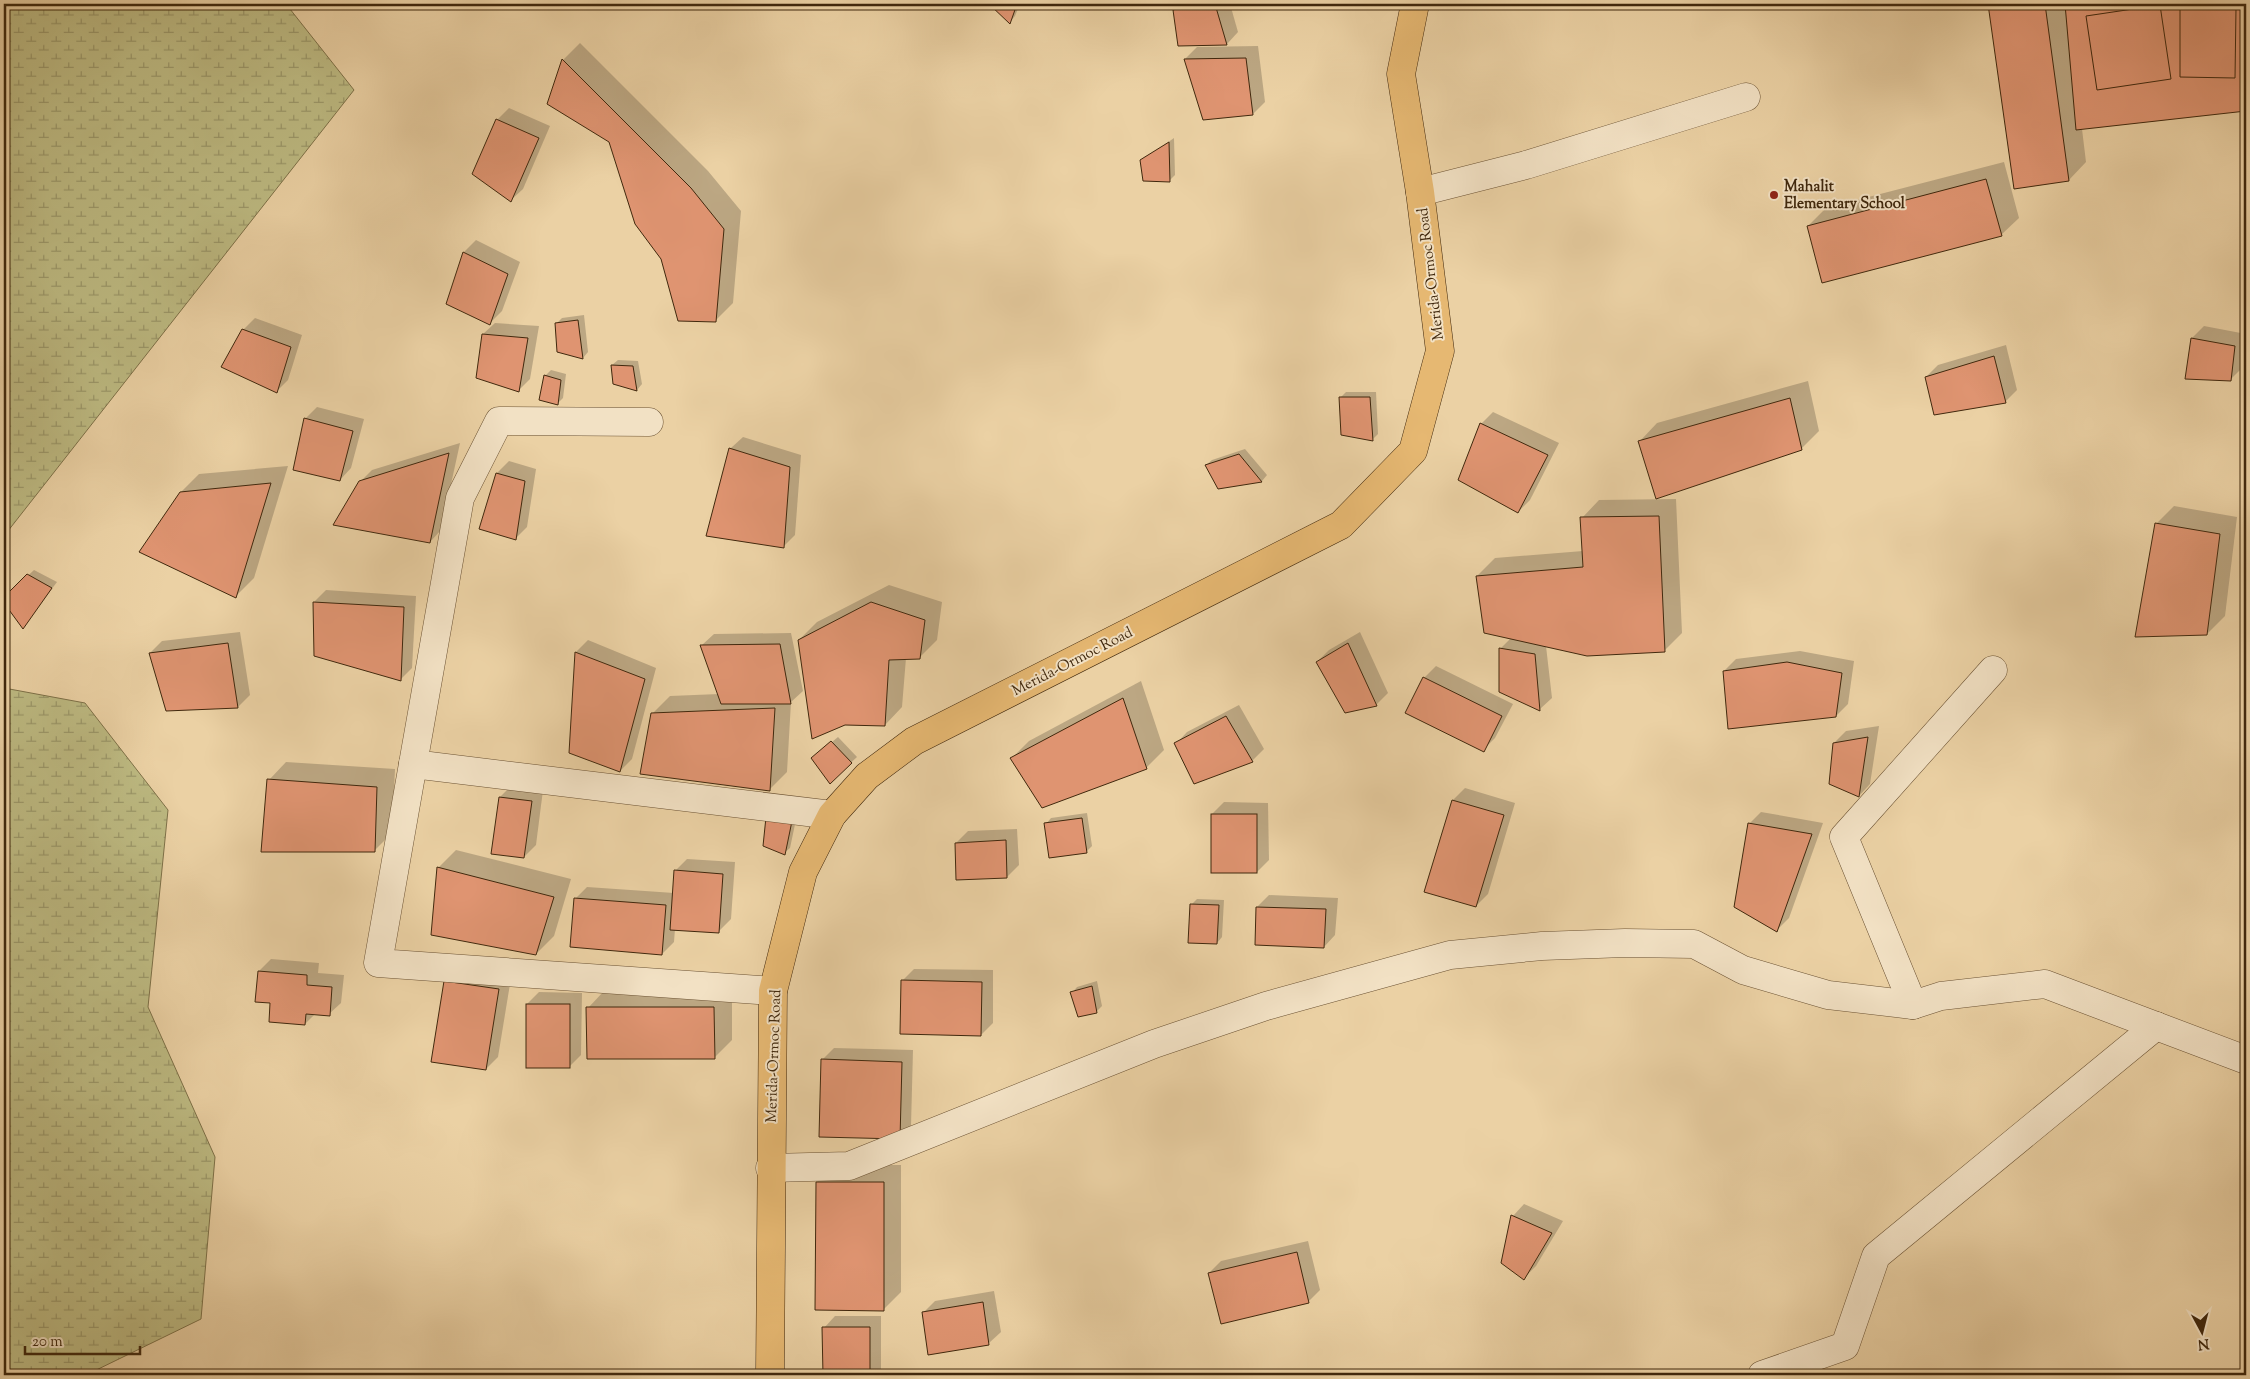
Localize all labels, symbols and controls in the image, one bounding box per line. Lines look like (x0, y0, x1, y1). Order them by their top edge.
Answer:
place label: Mahalit Elementary School (1784, 177, 1906, 215)
marker: Mahalit Elementary School (1768, 189, 1780, 201)
street label: Merida-Ormoc Road (1413, 206, 1450, 341)
street label: Merida-Ormoc Road (1009, 623, 1137, 702)
street label: Merida-Ormoc Road (762, 989, 787, 1123)
north arrow (2178, 1306, 2228, 1356)
scale bar (25, 1324, 140, 1356)
text: 20 m (32, 1332, 63, 1353)
text: N (2197, 1332, 2210, 1354)

